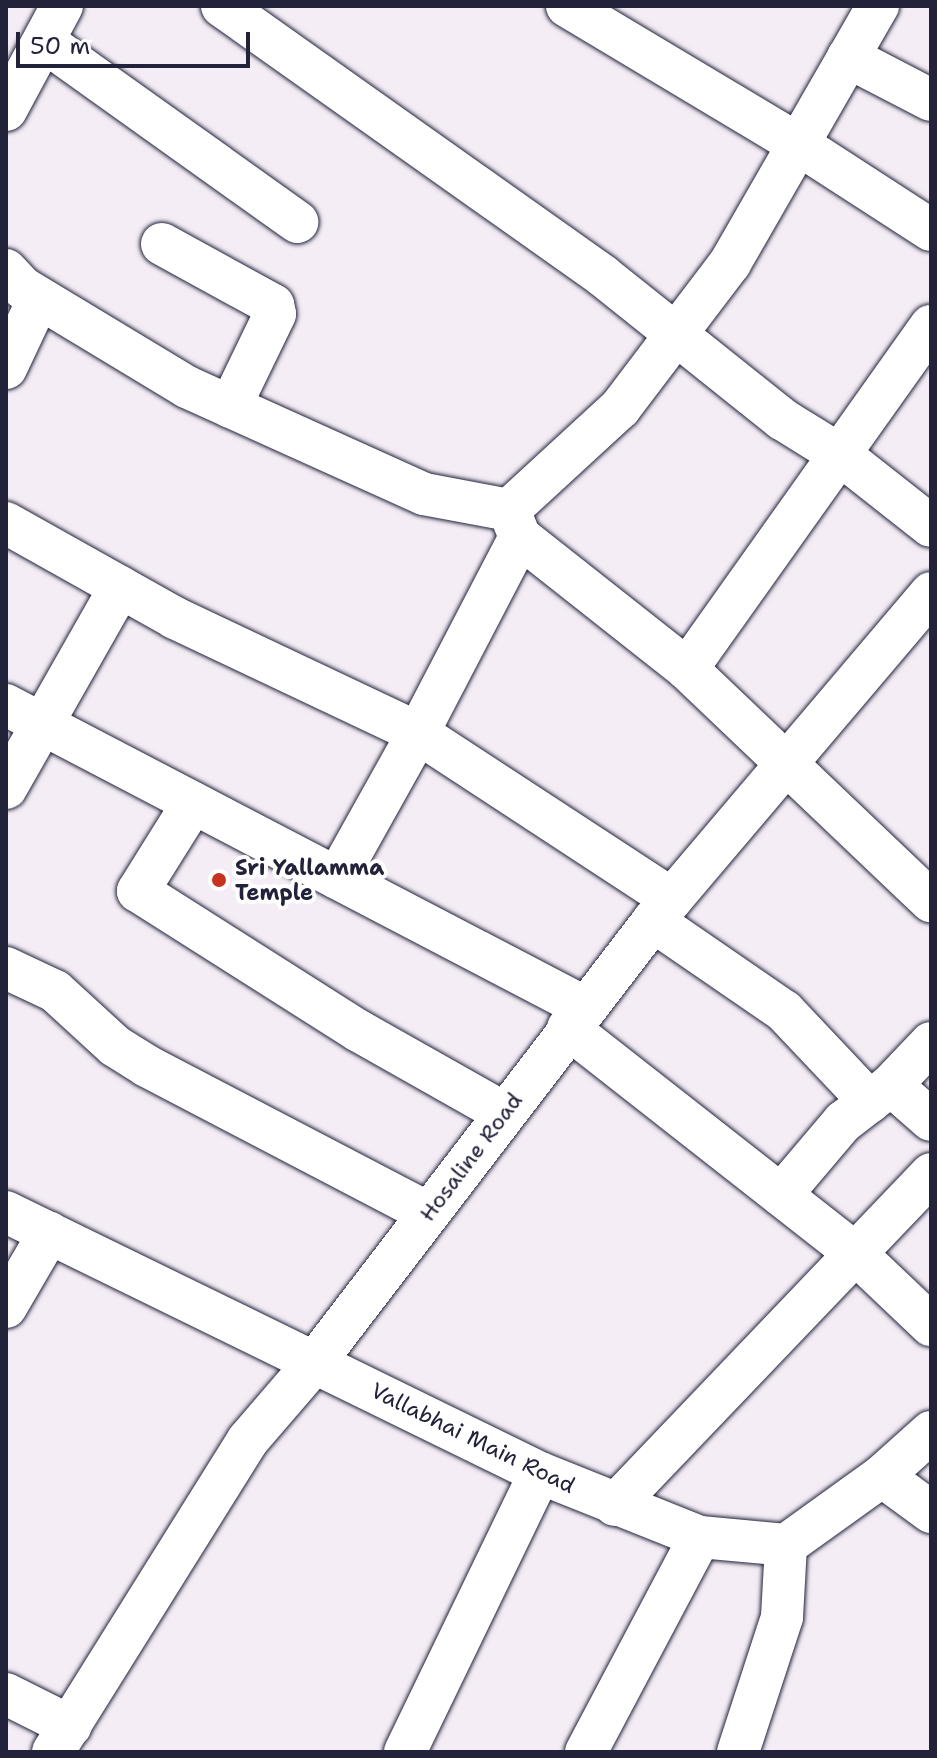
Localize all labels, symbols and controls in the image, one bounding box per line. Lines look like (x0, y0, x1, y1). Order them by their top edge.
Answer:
scale bar (20, 16, 254, 66)
text: 50 m (30, 30, 90, 62)
place label: Sri Yallamma Temple (235, 854, 384, 906)
marker: Sri Yallamma Temple (210, 871, 228, 889)
street label: Hosaline Road (414, 1088, 528, 1226)
street label: Vallabhai Main Road (367, 1377, 579, 1499)

